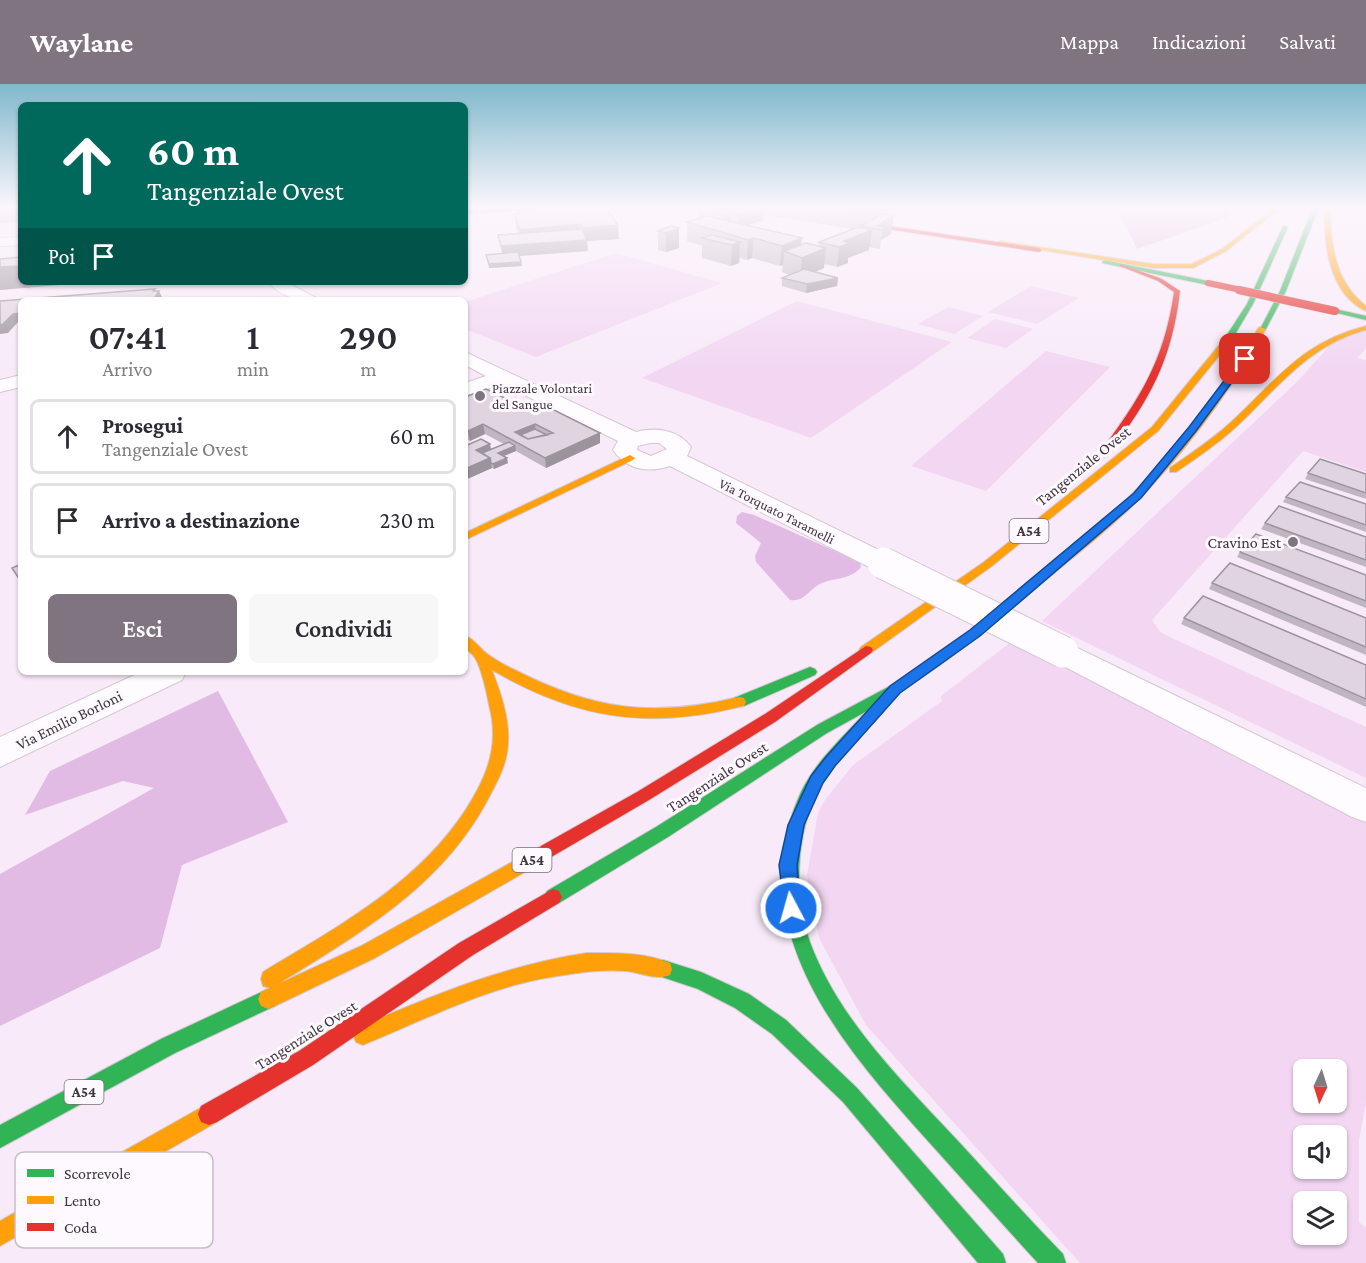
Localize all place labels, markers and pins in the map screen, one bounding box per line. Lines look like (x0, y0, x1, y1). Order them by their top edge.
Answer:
pin (1219, 333, 1270, 384)
place label: Piazzale Volontari del Sangue (492, 380, 592, 412)
marker: Piazzale Volontari del Sangue (473, 389, 487, 403)
place label: Cravino Est (1207, 534, 1282, 551)
marker: Cravino Est (1286, 535, 1300, 549)

